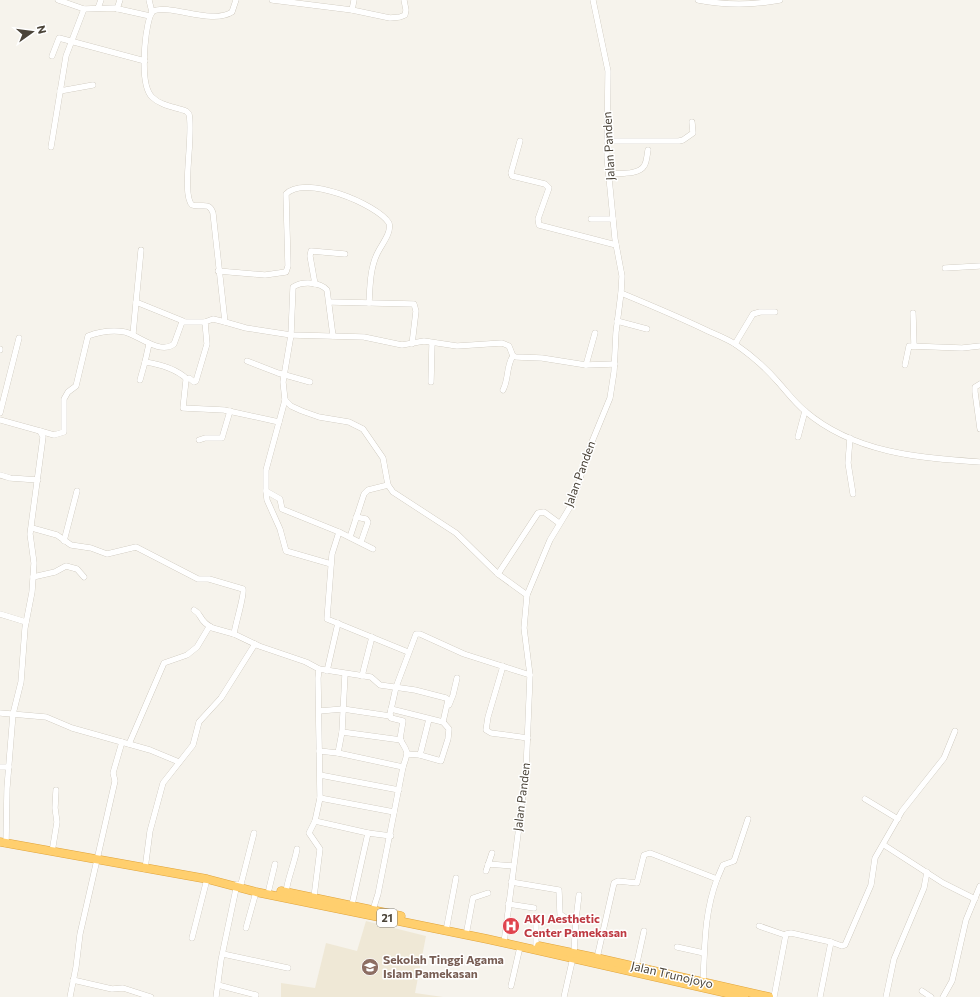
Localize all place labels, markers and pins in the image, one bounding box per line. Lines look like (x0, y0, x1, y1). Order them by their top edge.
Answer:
place label: AKJ Aesthetic Center Pamekasan (524, 911, 627, 939)
hospital icon: AKJ Aesthetic Center Pamekasan (501, 916, 521, 936)
place label: Sekolah Tinggi Agama Islam Pamekasan (383, 952, 504, 980)
school or university icon: Sekolah Tinggi Agama Islam Pamekasan (360, 957, 380, 977)

